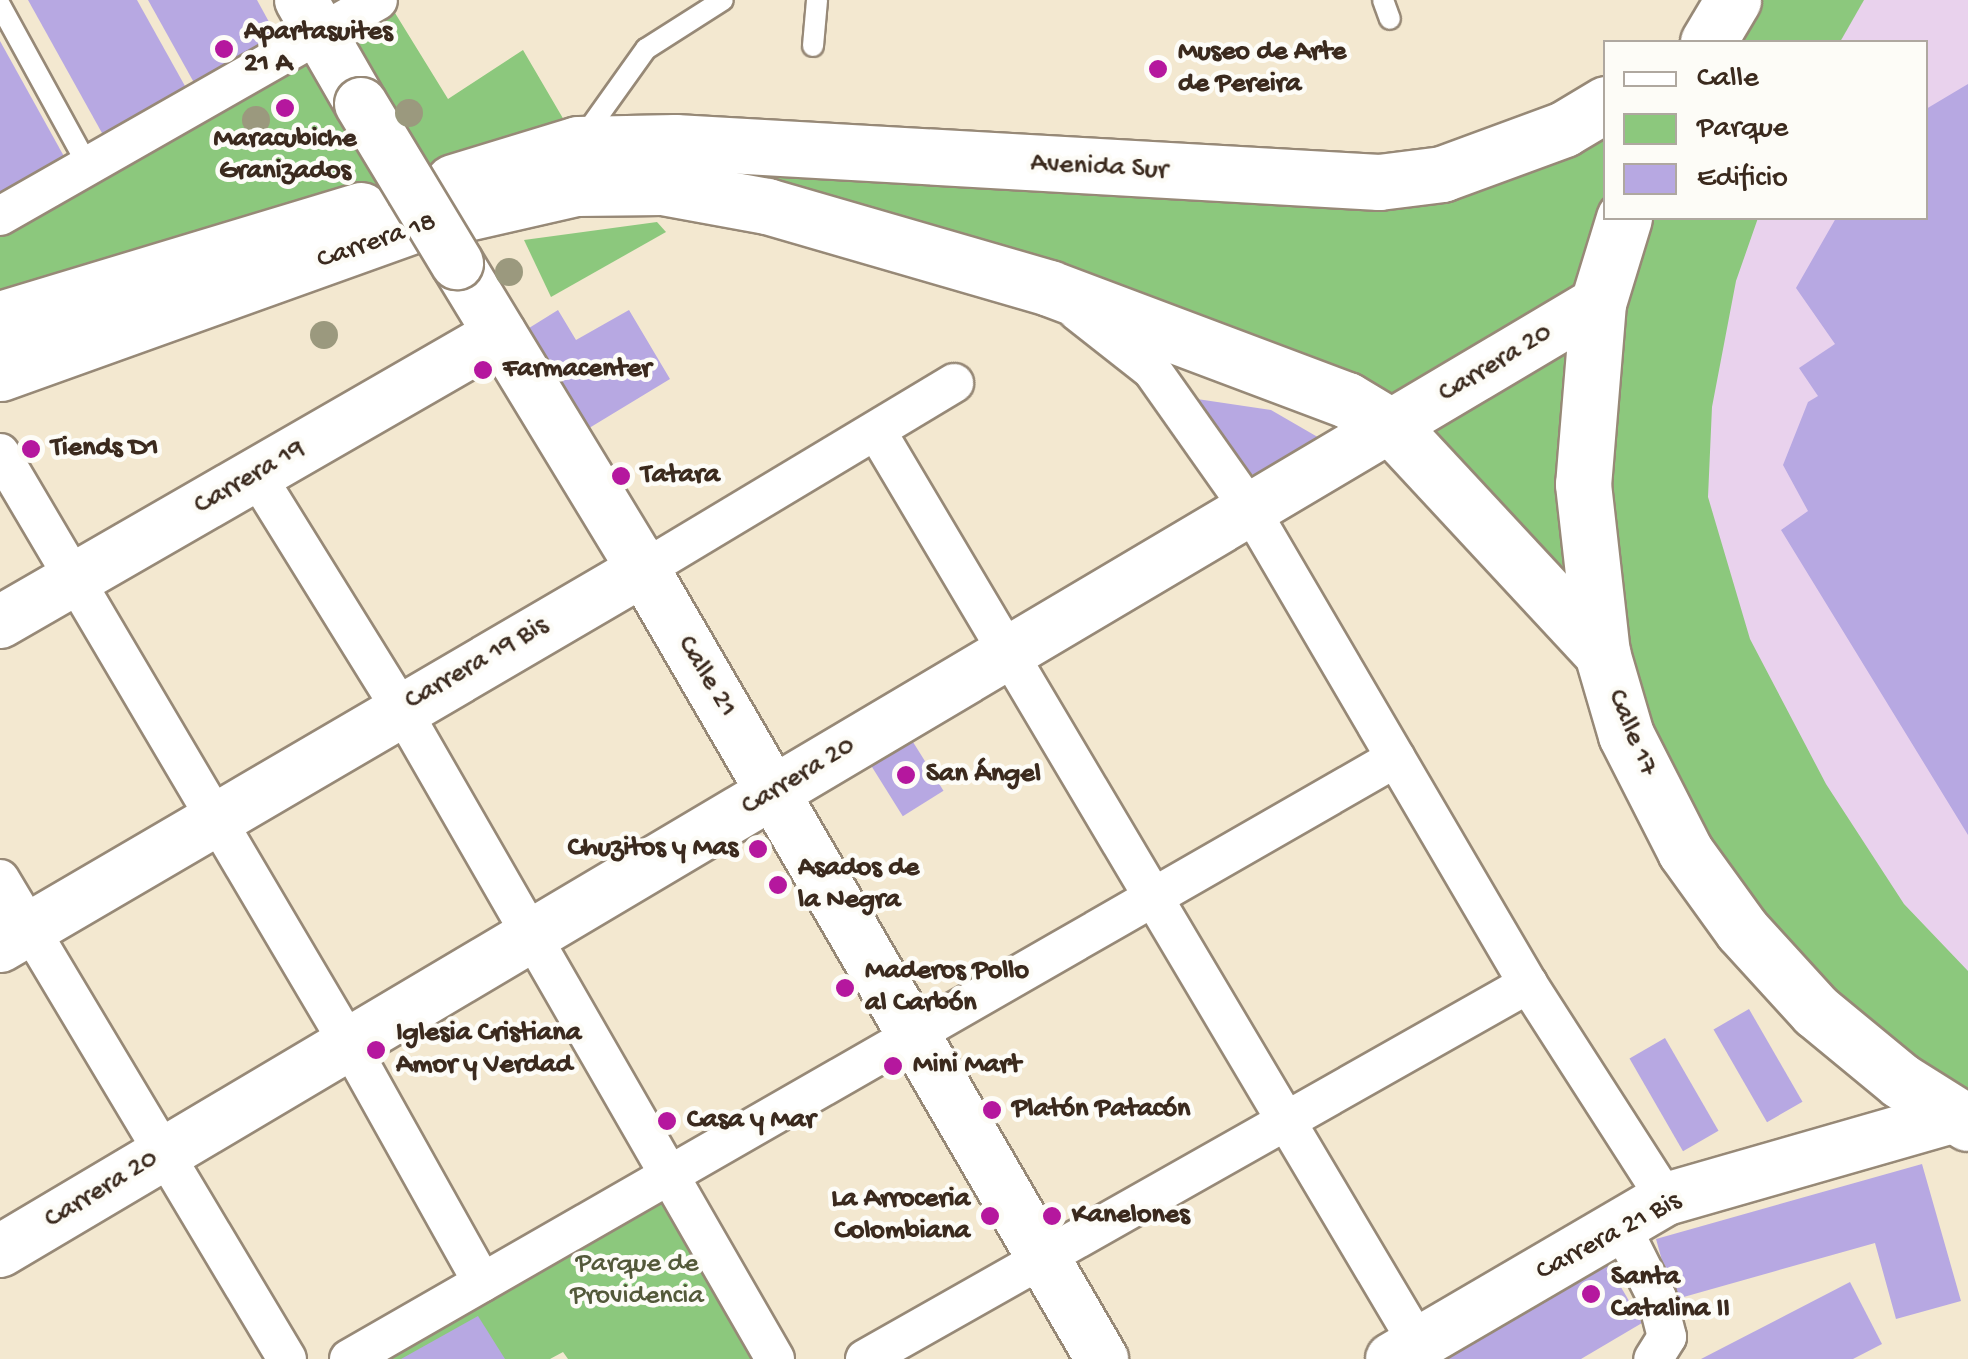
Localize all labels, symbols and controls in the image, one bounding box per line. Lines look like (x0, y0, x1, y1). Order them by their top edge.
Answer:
place label: Apartasuites 21 A (244, 16, 392, 82)
place label: Museo de Arte de Pereira (1178, 36, 1346, 102)
marker: Apartasuites 21 A (213, 38, 235, 60)
legend (1603, 40, 1928, 220)
marker: Museo de Arte de Pereira (1147, 58, 1169, 80)
text: Calle (1697, 62, 1759, 97)
marker: Maracubiche Granizados (274, 97, 296, 119)
text: Parque (1697, 112, 1788, 147)
place label: Maracubiche Granizados (214, 123, 356, 189)
street label: Avenida Sur (1030, 148, 1168, 188)
text: Edificio (1697, 162, 1788, 197)
street label: Carrera 18 (313, 206, 441, 278)
street label: Carrera 20 (1433, 317, 1559, 411)
place label: Farmacenter (503, 353, 651, 387)
marker: Farmacenter (472, 359, 494, 381)
place label: Tiends D1 (51, 432, 159, 466)
street label: Carrera 19 (189, 433, 311, 523)
marker: Tiends D1 (20, 438, 42, 460)
place label: Tatara (641, 459, 720, 493)
marker: Tatara (610, 465, 632, 487)
street label: Carrera 19 Bis (399, 610, 555, 718)
street label: Calle 21 (669, 630, 743, 724)
street label: Calle 17 (1599, 685, 1663, 781)
street label: Carrera 20 (736, 730, 862, 824)
place label: San Ángel (926, 758, 1041, 792)
marker: San Ángel (895, 764, 917, 786)
place label: Chuzitos y Mas (568, 832, 738, 866)
marker: Chuzitos y Mas (747, 838, 769, 860)
place label: Asados de la Negra (798, 852, 919, 918)
marker: Asados de la Negra (767, 874, 789, 896)
place label: Maderos Pollo al Carbón (865, 955, 1029, 1021)
marker: Maderos Pollo al Carbón (834, 977, 856, 999)
place label: Iglesia Cristiana Amor y Verdad (396, 1017, 581, 1083)
marker: Iglesia Cristiana Amor y Verdad (365, 1039, 387, 1061)
place label: Mini Mart (913, 1049, 1021, 1083)
marker: Mini Mart (882, 1055, 904, 1077)
place label: Platón Patacón (1012, 1093, 1190, 1127)
marker: Platón Patacón (981, 1099, 1003, 1121)
place label: Casa y Mar (687, 1104, 816, 1138)
marker: Casa y Mar (656, 1110, 678, 1132)
street label: Carrera 20 (39, 1143, 165, 1237)
place label: La Arroceria Colombiana (831, 1183, 970, 1249)
street label: Carrera 21 Bis (1531, 1185, 1687, 1289)
place label: Kanelones (1072, 1199, 1189, 1233)
marker: La Arroceria Colombiana (979, 1205, 1001, 1227)
marker: Kanelones (1041, 1205, 1063, 1227)
park label: Parque de Providencia (570, 1248, 704, 1314)
place label: Santa Catalina II (1611, 1261, 1730, 1327)
marker: Santa Catalina II (1580, 1283, 1602, 1305)

